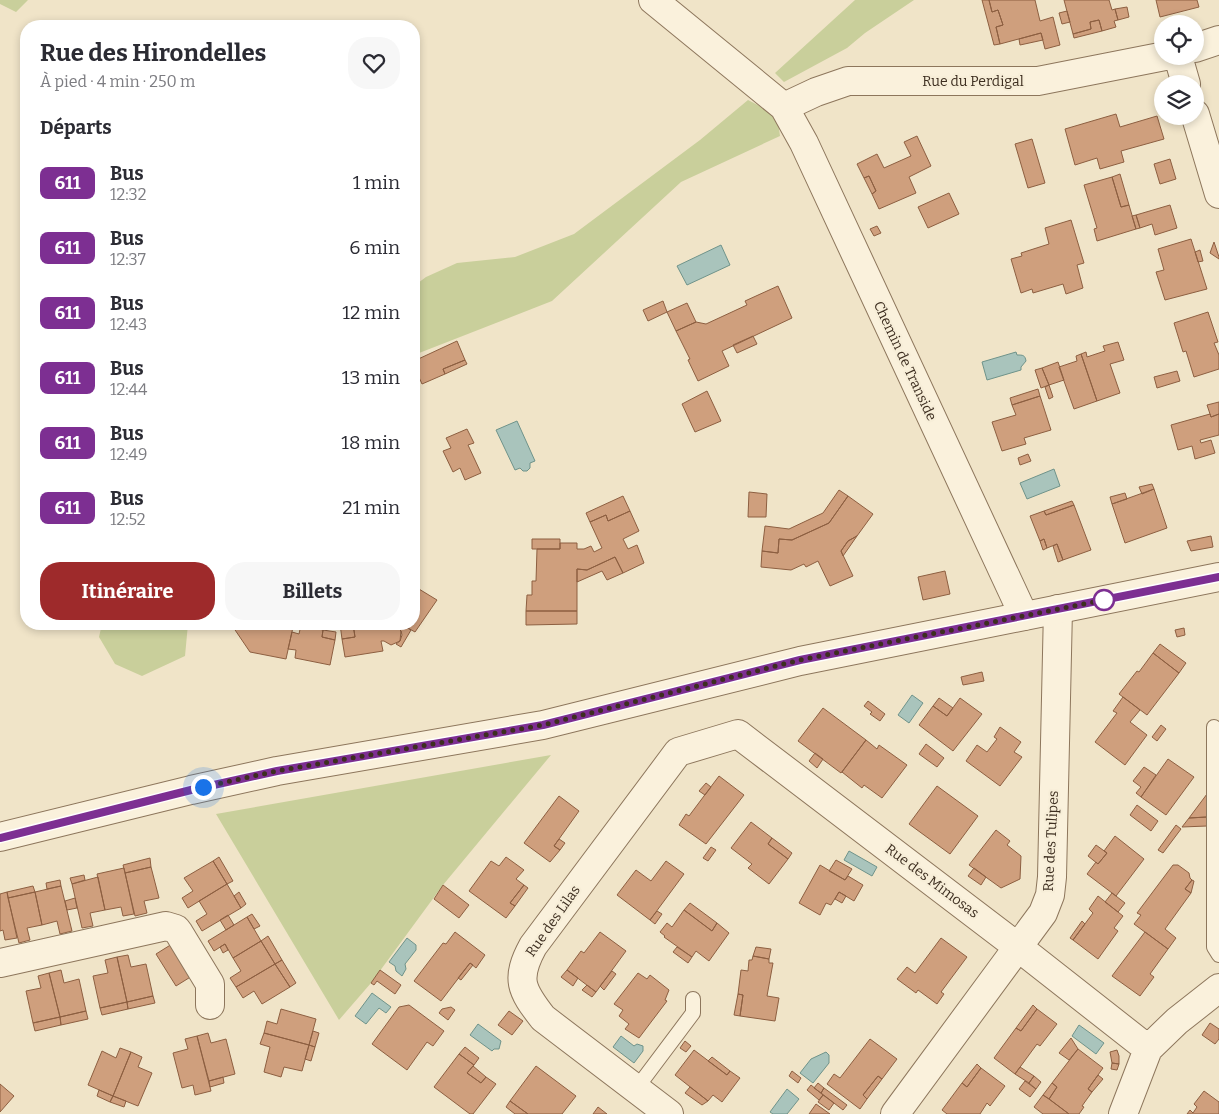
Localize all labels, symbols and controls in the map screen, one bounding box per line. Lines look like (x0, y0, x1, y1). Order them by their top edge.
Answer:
map controls (1154, 15, 1204, 125)
button: locate (1154, 15, 1204, 65)
button: heart (348, 37, 400, 89)
text: Rue des Hirondelles (40, 39, 266, 67)
text: À pied · 4 min · 250 m (40, 72, 195, 91)
street label: Rue du Perdigal (922, 73, 1024, 90)
button: layers (1154, 75, 1204, 125)
text: Départs (40, 116, 112, 139)
text: Bus (110, 162, 144, 185)
text: 1 min (353, 171, 400, 194)
text: 611 (55, 172, 80, 194)
text: 12:32 (110, 185, 146, 204)
text: Bus (110, 227, 144, 250)
text: 6 min (349, 236, 400, 259)
text: 611 (55, 237, 80, 259)
text: 12:37 (110, 250, 146, 269)
text: Bus (110, 292, 144, 315)
street label: Chemin de Transide (870, 299, 940, 423)
text: 12 min (342, 301, 400, 324)
text: 611 (55, 302, 80, 324)
text: 12:43 (110, 315, 147, 334)
text: Bus (110, 357, 144, 380)
text: 13 min (342, 366, 400, 389)
text: 611 (55, 367, 80, 389)
text: 12:44 (110, 380, 147, 399)
text: Bus (110, 422, 144, 445)
text: 18 min (341, 431, 400, 454)
text: 611 (55, 432, 80, 454)
text: 12:49 (110, 445, 147, 464)
text: Bus (110, 487, 144, 510)
text: 21 min (342, 496, 400, 519)
text: 611 (55, 497, 80, 519)
text: 12:52 (110, 510, 146, 529)
button: Itinéraire (40, 562, 215, 620)
button: Billets (225, 562, 400, 620)
unlabelled marker (1093, 589, 1115, 611)
your location (191, 775, 216, 800)
street label: Rue des Tulipes (1040, 790, 1062, 892)
street label: Rue des Mimosas (882, 840, 982, 922)
street label: Rue des Lilas (522, 882, 584, 960)

